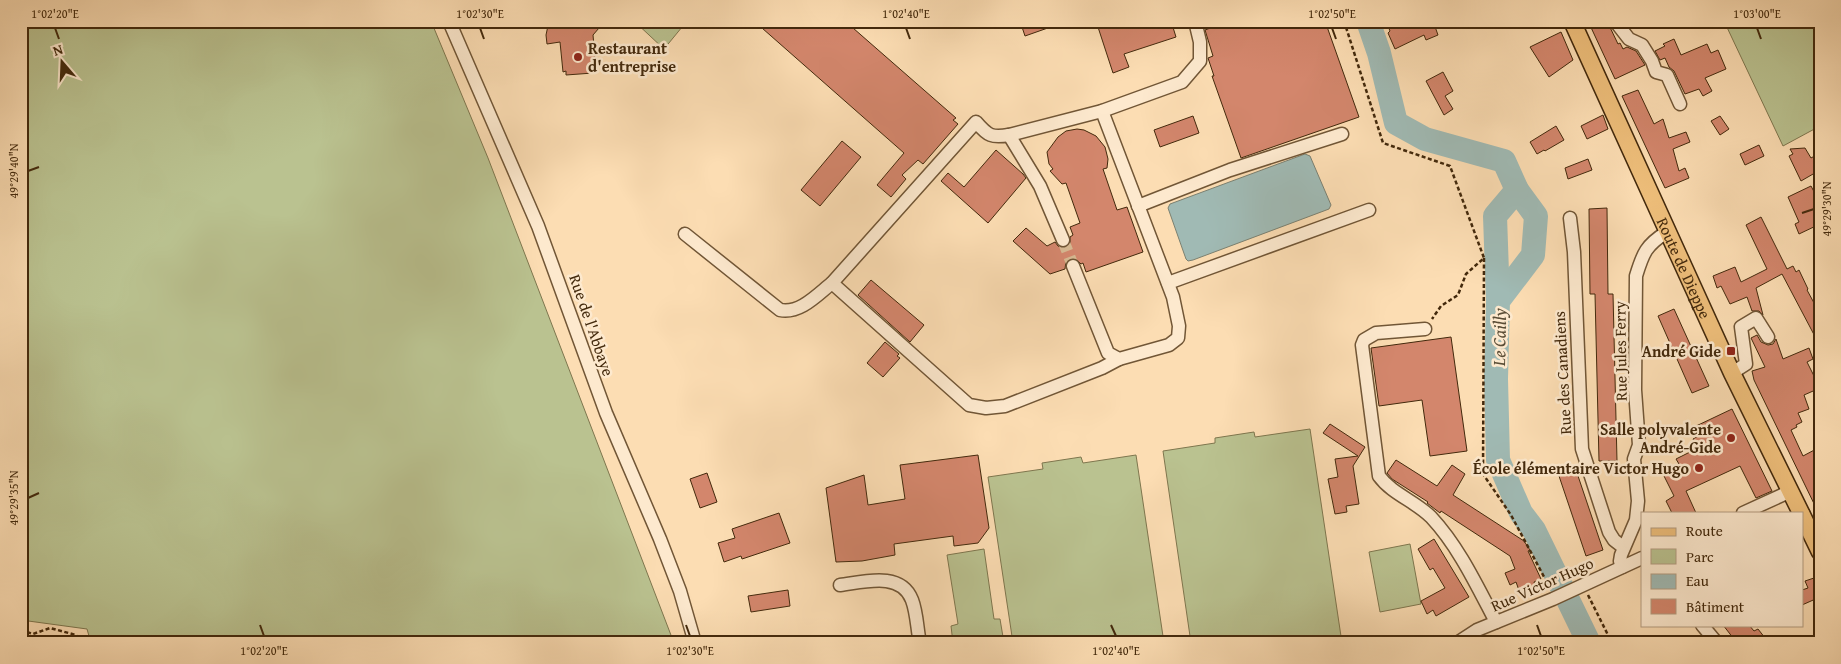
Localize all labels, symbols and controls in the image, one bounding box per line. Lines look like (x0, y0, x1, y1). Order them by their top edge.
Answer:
text: 1°02'20"E (31, 5, 79, 22)
text: 1°02'30"E (456, 5, 504, 22)
text: 1°02'40"E (882, 5, 930, 22)
text: 1°02'50"E (1308, 5, 1356, 22)
text: 1°03'00"E (1733, 5, 1781, 22)
place label: Restaurant d'entreprise (588, 36, 676, 78)
north arrow (38, 38, 88, 88)
text: N (50, 39, 66, 61)
marker: Restaurant d'entreprise (572, 51, 584, 63)
text: 49°29'40"N (5, 143, 22, 199)
text: 49°29'30"N (1818, 181, 1835, 237)
street label: Route de Dieppe (1651, 213, 1718, 322)
street label: Rue de l'Abbaye (563, 271, 621, 379)
street label: Rue Jules Ferry (1607, 301, 1633, 401)
water label: Le Cailly (1485, 307, 1513, 367)
street label: Rue des Canadiens (1547, 311, 1577, 435)
place label: André Gide (1642, 339, 1721, 363)
marker: André Gide (1725, 345, 1737, 357)
place label: Salle polyvalente André-Gide (1600, 417, 1721, 459)
marker: Salle polyvalente André-Gide (1725, 432, 1737, 444)
place label: École élémentaire Victor Hugo (1473, 456, 1689, 480)
marker: École élémentaire Victor Hugo (1693, 462, 1705, 474)
text: 49°29'35"N (5, 470, 22, 526)
legend (1641, 512, 1804, 626)
text: Route (1686, 520, 1723, 541)
text: Parc (1686, 546, 1714, 567)
street label: Rue Victor Hugo (1487, 551, 1597, 617)
text: Eau (1686, 570, 1710, 591)
text: Bâtiment (1686, 596, 1745, 617)
text: 1°02'20"E (240, 642, 288, 659)
text: 1°02'30"E (666, 642, 714, 659)
text: 1°02'40"E (1092, 642, 1140, 659)
text: 1°02'50"E (1517, 642, 1565, 659)

